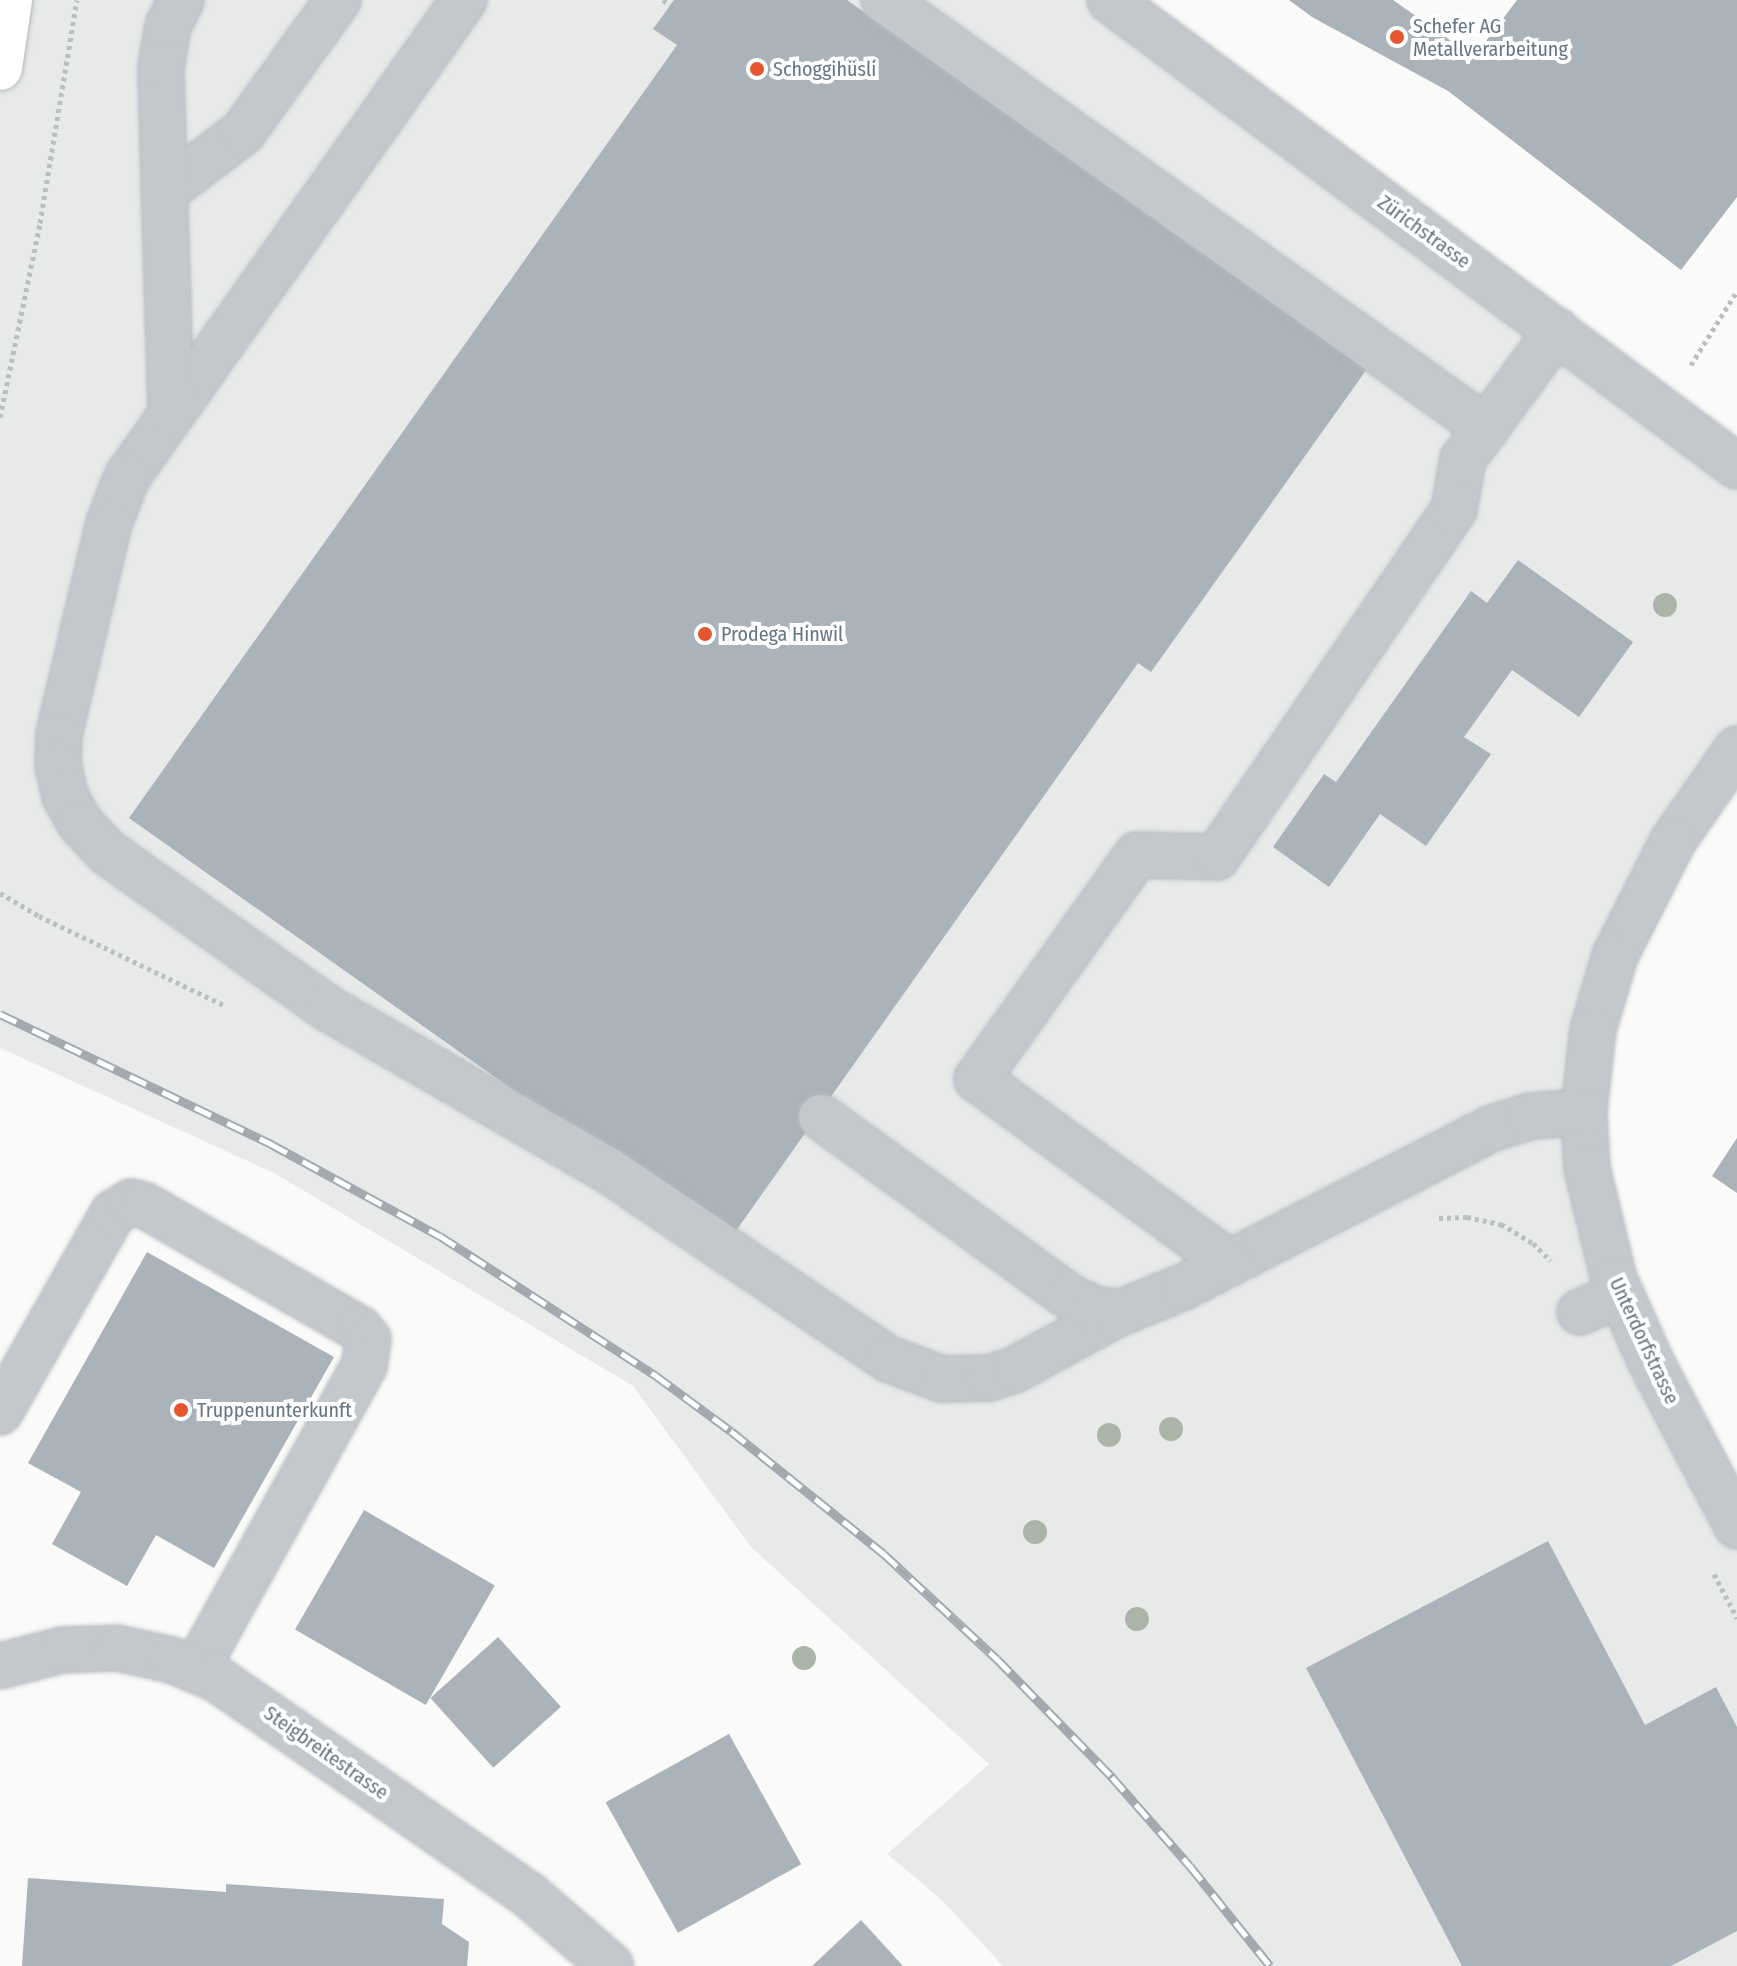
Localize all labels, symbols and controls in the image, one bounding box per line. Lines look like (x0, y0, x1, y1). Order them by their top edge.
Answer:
place label: Schefer AG Metallverarbeitung (1413, 14, 1568, 61)
marker: Schefer AG Metallverarbeitung (1388, 28, 1406, 46)
place label: Schoggihüsli (773, 57, 876, 81)
marker: Schoggihüsli (748, 60, 766, 78)
street label: Zürichstrasse (1373, 190, 1475, 274)
place label: Prodega Hinwil (721, 622, 843, 646)
marker: Prodega Hinwil (696, 625, 714, 643)
street label: Unterdorfstrasse (1604, 1274, 1684, 1408)
place label: Truppenunterkunft (197, 1398, 352, 1422)
marker: Truppenunterkunft (172, 1401, 190, 1419)
street label: Steigbreitestrasse (259, 1701, 393, 1805)

